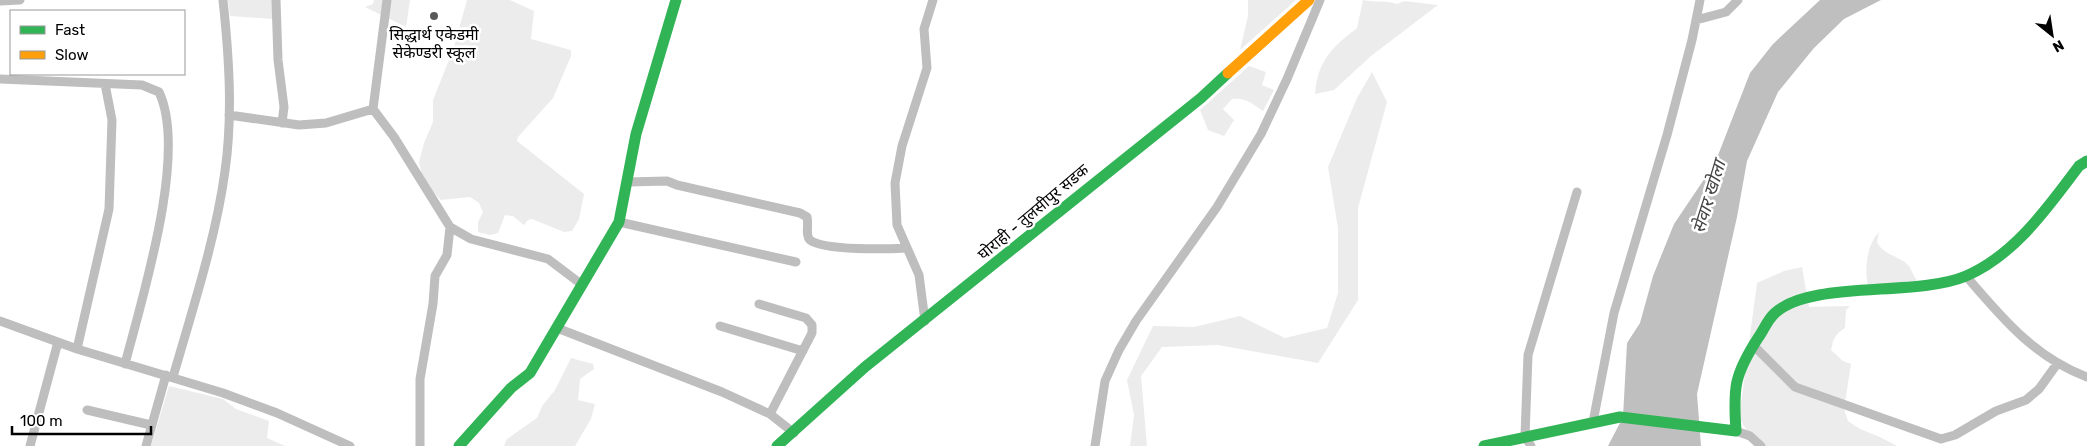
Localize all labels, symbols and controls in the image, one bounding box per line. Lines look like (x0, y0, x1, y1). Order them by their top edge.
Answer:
legend (10, 10, 185, 75)
marker: सिद्धार्थ एकेडमी सेकेण्डरी स्कूल (428, 10, 440, 22)
north arrow (2027, 10, 2077, 60)
text: Fast (55, 21, 85, 39)
place label: सिद्धार्थ एकेडमी सेकेण्डरी स्कूल (389, 25, 480, 63)
text: N (2050, 36, 2067, 56)
text: Slow (55, 46, 88, 64)
water label: सेवार खोला (1688, 155, 1731, 236)
street label: घोराही - तुलसीपुर सडक (974, 160, 1093, 265)
scale bar (12, 404, 151, 436)
text: 100 m (20, 412, 62, 430)

